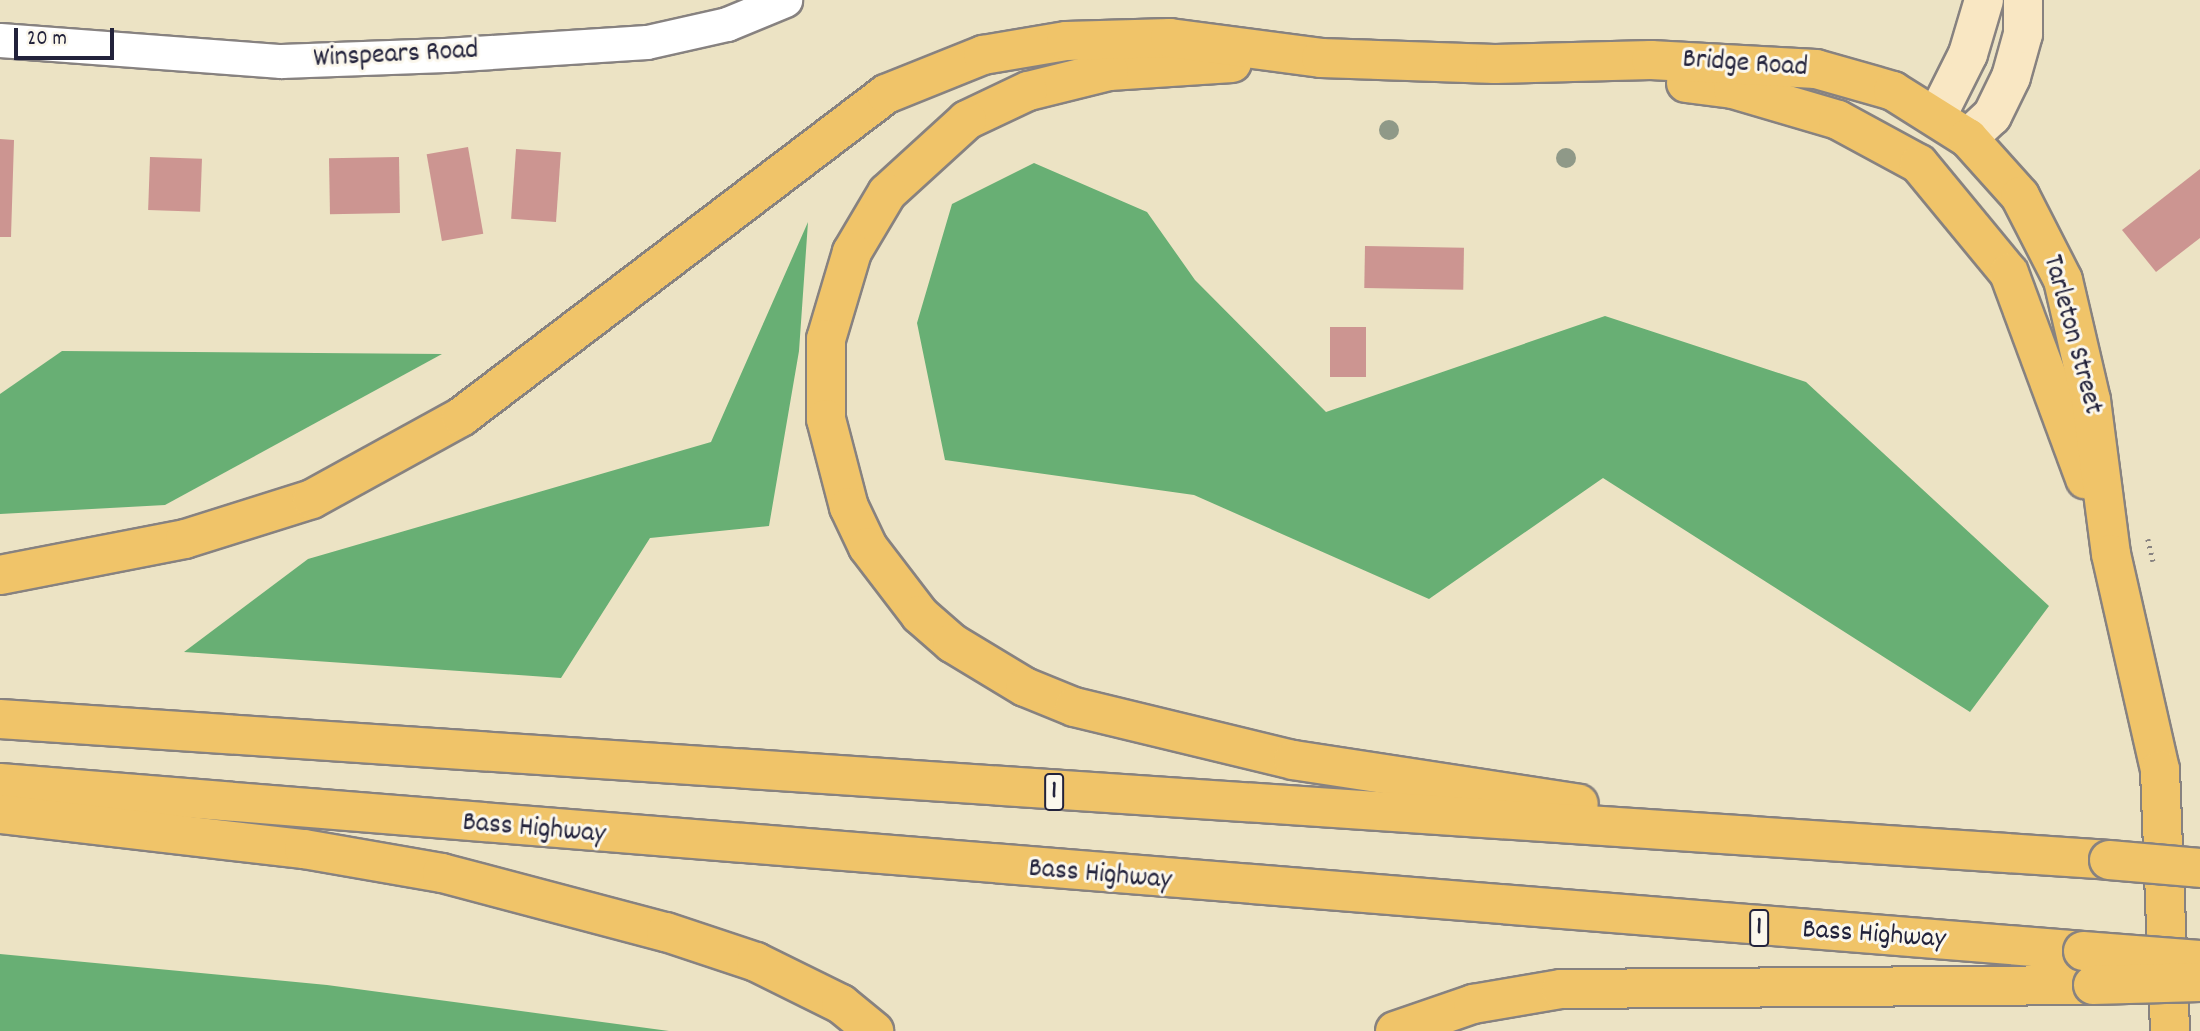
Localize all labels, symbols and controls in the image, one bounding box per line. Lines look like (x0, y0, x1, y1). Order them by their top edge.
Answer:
scale bar (18, 14, 117, 58)
text: 20 m (27, 25, 67, 55)
street label: Winspears Road (313, 35, 479, 77)
street label: Bridge Road (1681, 44, 1809, 86)
street label: Tarleton Street (2034, 252, 2108, 418)
road number: 1 (1044, 770, 1064, 814)
street label: Bass Highway (461, 807, 607, 853)
street label: Bass Highway (1027, 853, 1173, 899)
road number: 1 (1748, 906, 1770, 951)
street label: Bass Highway (1801, 914, 1947, 958)

